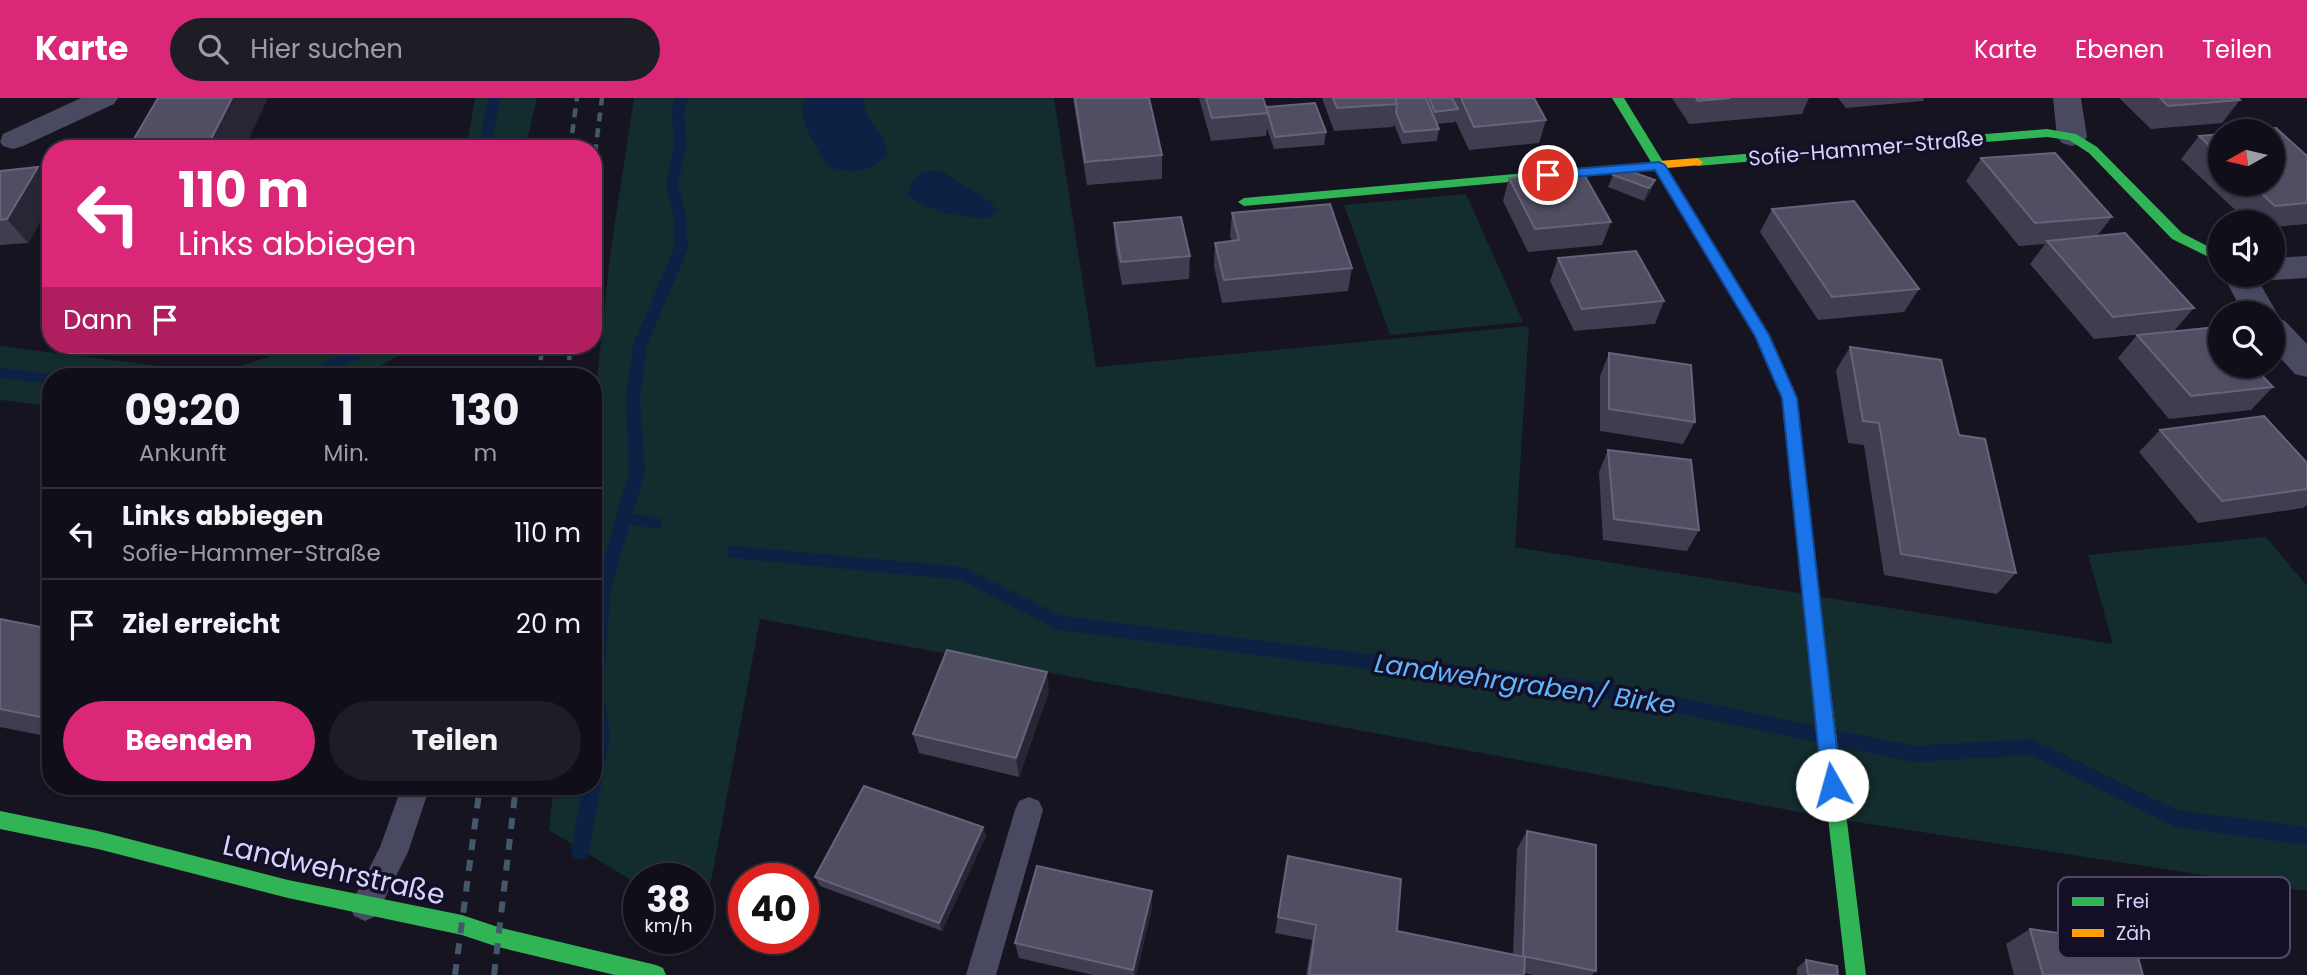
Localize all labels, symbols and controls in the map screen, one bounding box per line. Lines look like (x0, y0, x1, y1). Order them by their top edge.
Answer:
search box (170, 18, 660, 81)
text: Karte (35, 25, 128, 72)
icon: search (194, 30, 232, 68)
text: Hier suchen (250, 31, 403, 67)
text: Karte (1974, 33, 2037, 66)
text: Ebenen (2075, 33, 2164, 66)
text: Teilen (2202, 33, 2272, 66)
north arrow (2208, 119, 2286, 196)
map controls (2208, 119, 2285, 378)
street label: Sofie-Hammer-Straße (1747, 123, 1985, 173)
pin (1518, 145, 1578, 205)
text: 110 m (178, 156, 309, 224)
icon: arrive (1529, 156, 1567, 194)
icon: left (63, 168, 154, 259)
button: sound (2208, 210, 2285, 287)
text: Links abbiegen (178, 221, 416, 266)
icon: arrive (146, 301, 184, 339)
button: search (2208, 301, 2285, 378)
text: Dann (63, 302, 132, 338)
text: 09:20 (124, 381, 241, 440)
text: 1 (338, 381, 354, 440)
text: 130 (451, 381, 520, 440)
text: Ankunft (139, 437, 226, 469)
text: Min. (323, 437, 368, 469)
text: m (473, 437, 497, 469)
text: Links abbiegen (122, 498, 324, 534)
icon: left (63, 515, 101, 553)
text: 110 m (514, 515, 581, 551)
text: Sofie-Hammer-Straße (122, 537, 381, 569)
icon: arrive (63, 606, 101, 644)
text: Ziel erreicht (122, 606, 280, 642)
text: 20 m (516, 606, 581, 642)
water label: Landwehrgraben/ Birke (1372, 645, 1678, 723)
button: Beenden (63, 701, 315, 781)
button: Teilen (329, 701, 581, 781)
position arrow (1795, 748, 1869, 822)
street label: Landwehrstraße (219, 825, 449, 915)
speed limit sign: 40 (728, 863, 819, 954)
text: 38 (647, 875, 690, 924)
legend (2058, 877, 2290, 958)
text: Frei (2116, 888, 2149, 915)
text: km/h (645, 913, 692, 938)
text: Zäh (2116, 920, 2151, 947)

